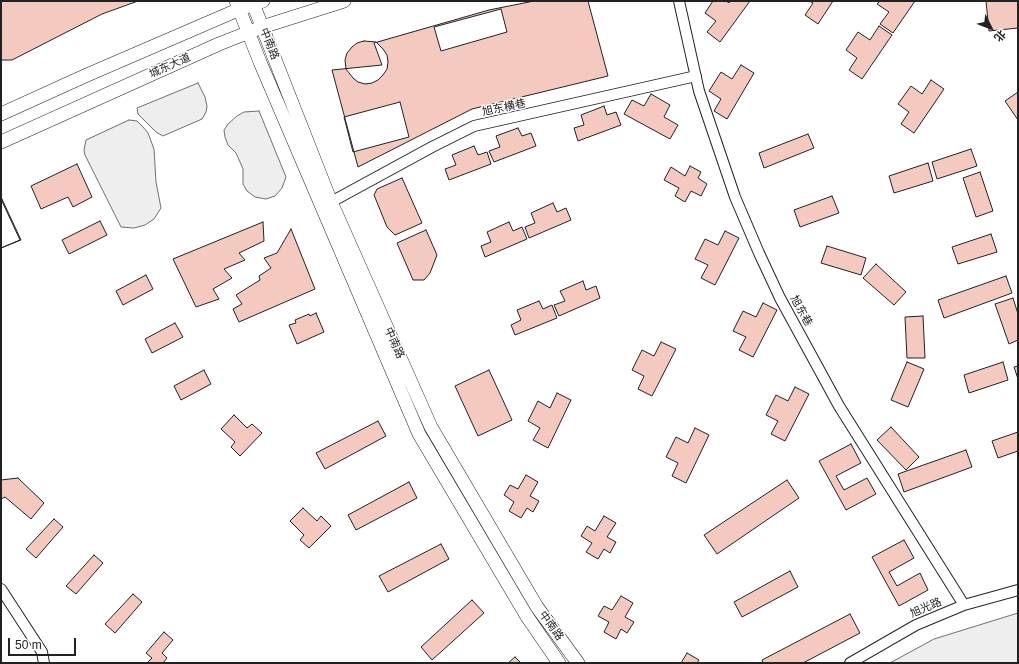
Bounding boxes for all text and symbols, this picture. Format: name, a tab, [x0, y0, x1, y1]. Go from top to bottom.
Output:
north arrow	[971, 8, 1011, 48]
street label: 中南路	[257, 26, 281, 62]
text: 北	[992, 28, 1008, 44]
street label: 城东大道	[147, 51, 193, 81]
street label: 旭东横巷	[481, 97, 527, 119]
street label: 旭东巷	[787, 293, 815, 329]
street label: 中南路	[381, 325, 407, 361]
street label: 旭光路	[908, 595, 944, 621]
street label: 中南路	[536, 609, 566, 643]
scale bar	[10, 630, 78, 656]
text: 50 m	[15, 638, 42, 652]

